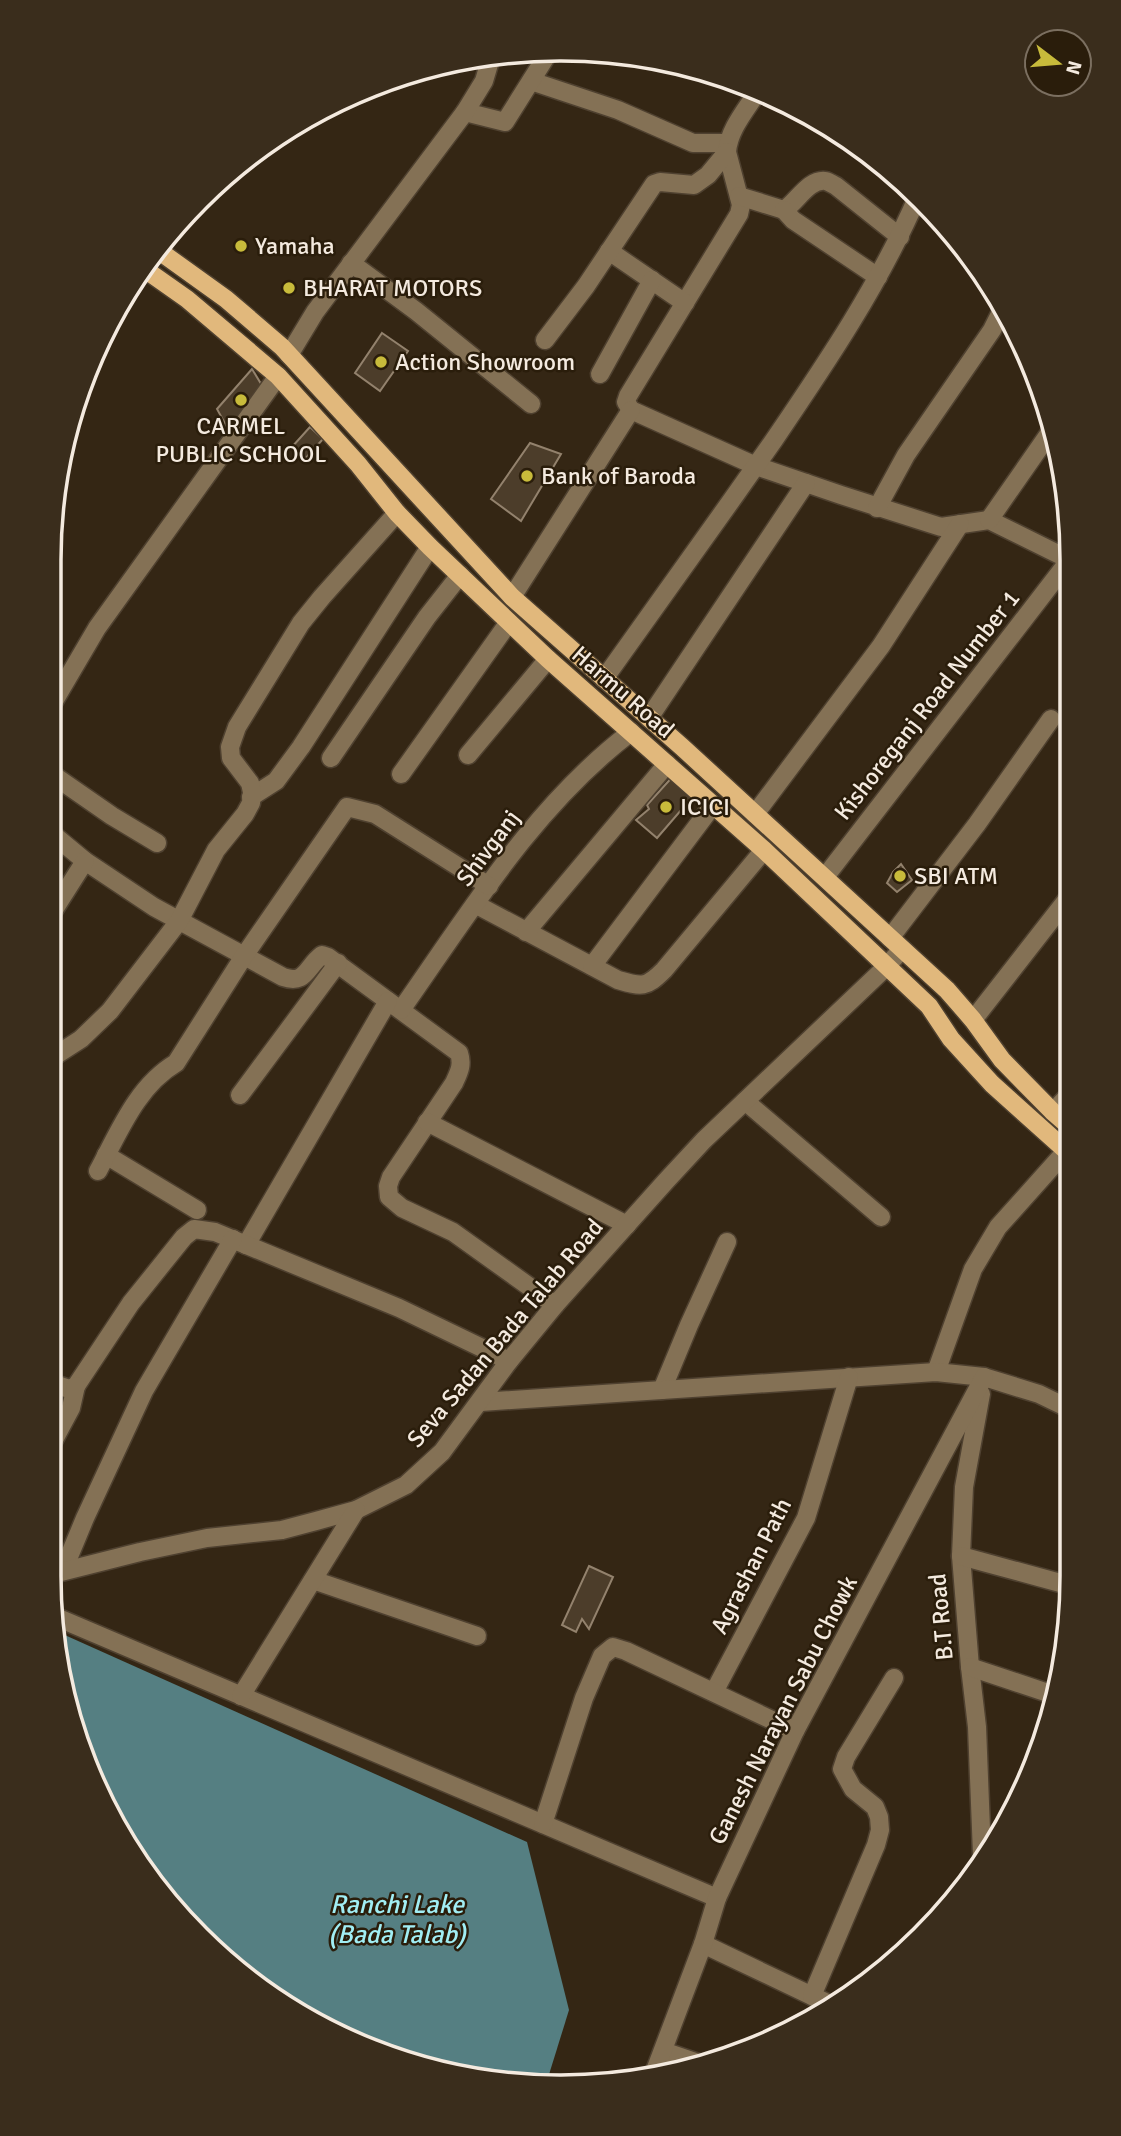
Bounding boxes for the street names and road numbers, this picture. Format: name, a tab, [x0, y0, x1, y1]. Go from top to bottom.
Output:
street label: Kishoreganj Road Number 1	[828, 584, 1026, 826]
street label: Harmu Road	[566, 639, 680, 745]
street label: Shivganj	[450, 804, 526, 892]
street label: Seva Sadan Bada Talab Road	[400, 1212, 610, 1454]
street label: Agrashan Path	[704, 1493, 798, 1639]
street label: Ganesh Narayan Sabu Chowk	[702, 1571, 864, 1849]
street label: B.T Road	[922, 1572, 960, 1662]

